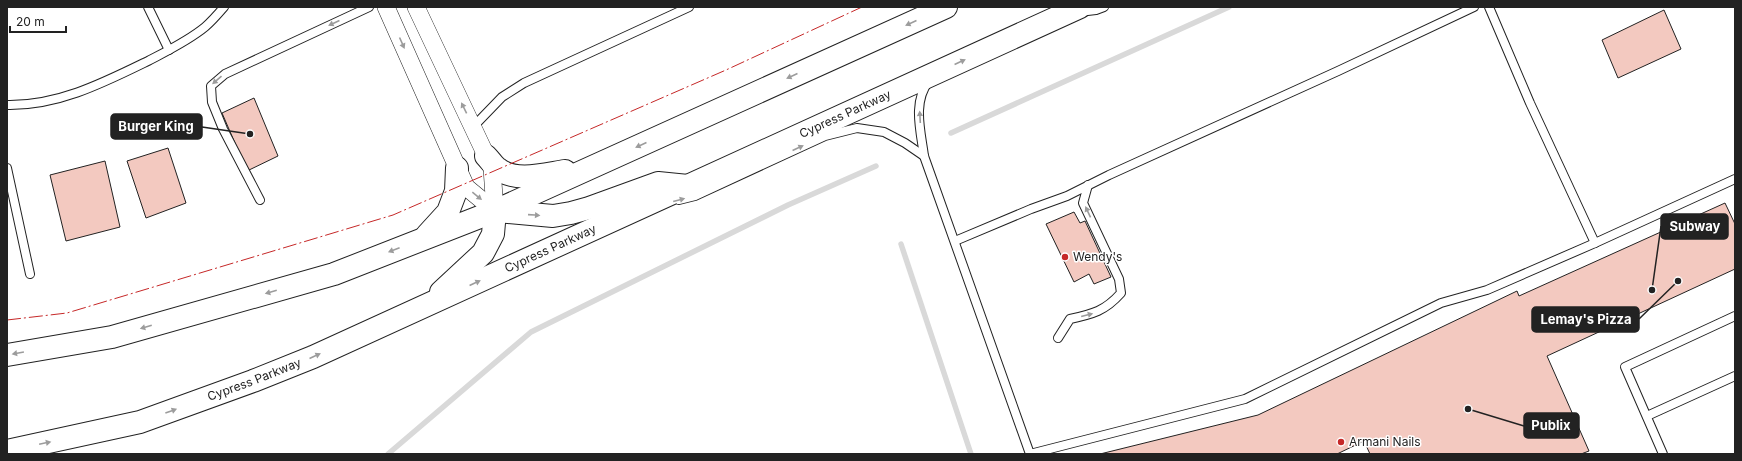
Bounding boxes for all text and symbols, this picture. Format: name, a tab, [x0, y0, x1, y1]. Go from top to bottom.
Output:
scale bar	[10, 8, 66, 34]
text: 20 m	[16, 14, 45, 29]
one-way arrow	[328, 20, 340, 26]
one-way arrow	[905, 20, 916, 26]
one-way arrow	[399, 37, 405, 48]
one-way arrow	[954, 59, 966, 65]
one-way arrow	[786, 74, 798, 80]
one-way arrow	[212, 76, 223, 85]
street label: Cypress Parkway	[797, 86, 893, 141]
one-way arrow	[461, 102, 467, 113]
one-way arrow	[916, 111, 923, 123]
callout: Burger King	[111, 114, 202, 139]
text: Burger King	[118, 118, 194, 134]
one-way arrow	[635, 142, 647, 148]
one-way arrow	[793, 145, 804, 151]
one-way arrow	[471, 192, 482, 200]
one-way arrow	[674, 197, 686, 203]
one-way arrow	[1085, 206, 1091, 218]
one-way arrow	[528, 211, 540, 218]
callout: Subway	[1661, 214, 1728, 239]
text: Subway	[1670, 218, 1721, 234]
street label: Cypress Parkway	[502, 221, 599, 276]
one-way arrow	[387, 248, 399, 254]
place label: Wendy's	[1073, 249, 1122, 264]
marker: Wendy's	[1060, 252, 1070, 262]
one-way arrow	[470, 280, 481, 286]
one-way arrow	[265, 289, 277, 295]
callout: Lemay's Pizza	[1532, 307, 1639, 332]
text: Lemay's Pizza	[1540, 311, 1632, 327]
one-way arrow	[1081, 312, 1093, 318]
one-way arrow	[140, 325, 152, 331]
one-way arrow	[12, 350, 25, 356]
one-way arrow	[310, 352, 322, 358]
street label: Cypress Parkway	[205, 354, 303, 404]
one-way arrow	[165, 408, 177, 414]
callout: Publix	[1524, 413, 1579, 438]
text: Publix	[1531, 417, 1571, 433]
place label: Armani Nails	[1349, 434, 1421, 449]
marker: Armani Nails	[1336, 437, 1346, 447]
one-way arrow	[39, 440, 51, 446]

